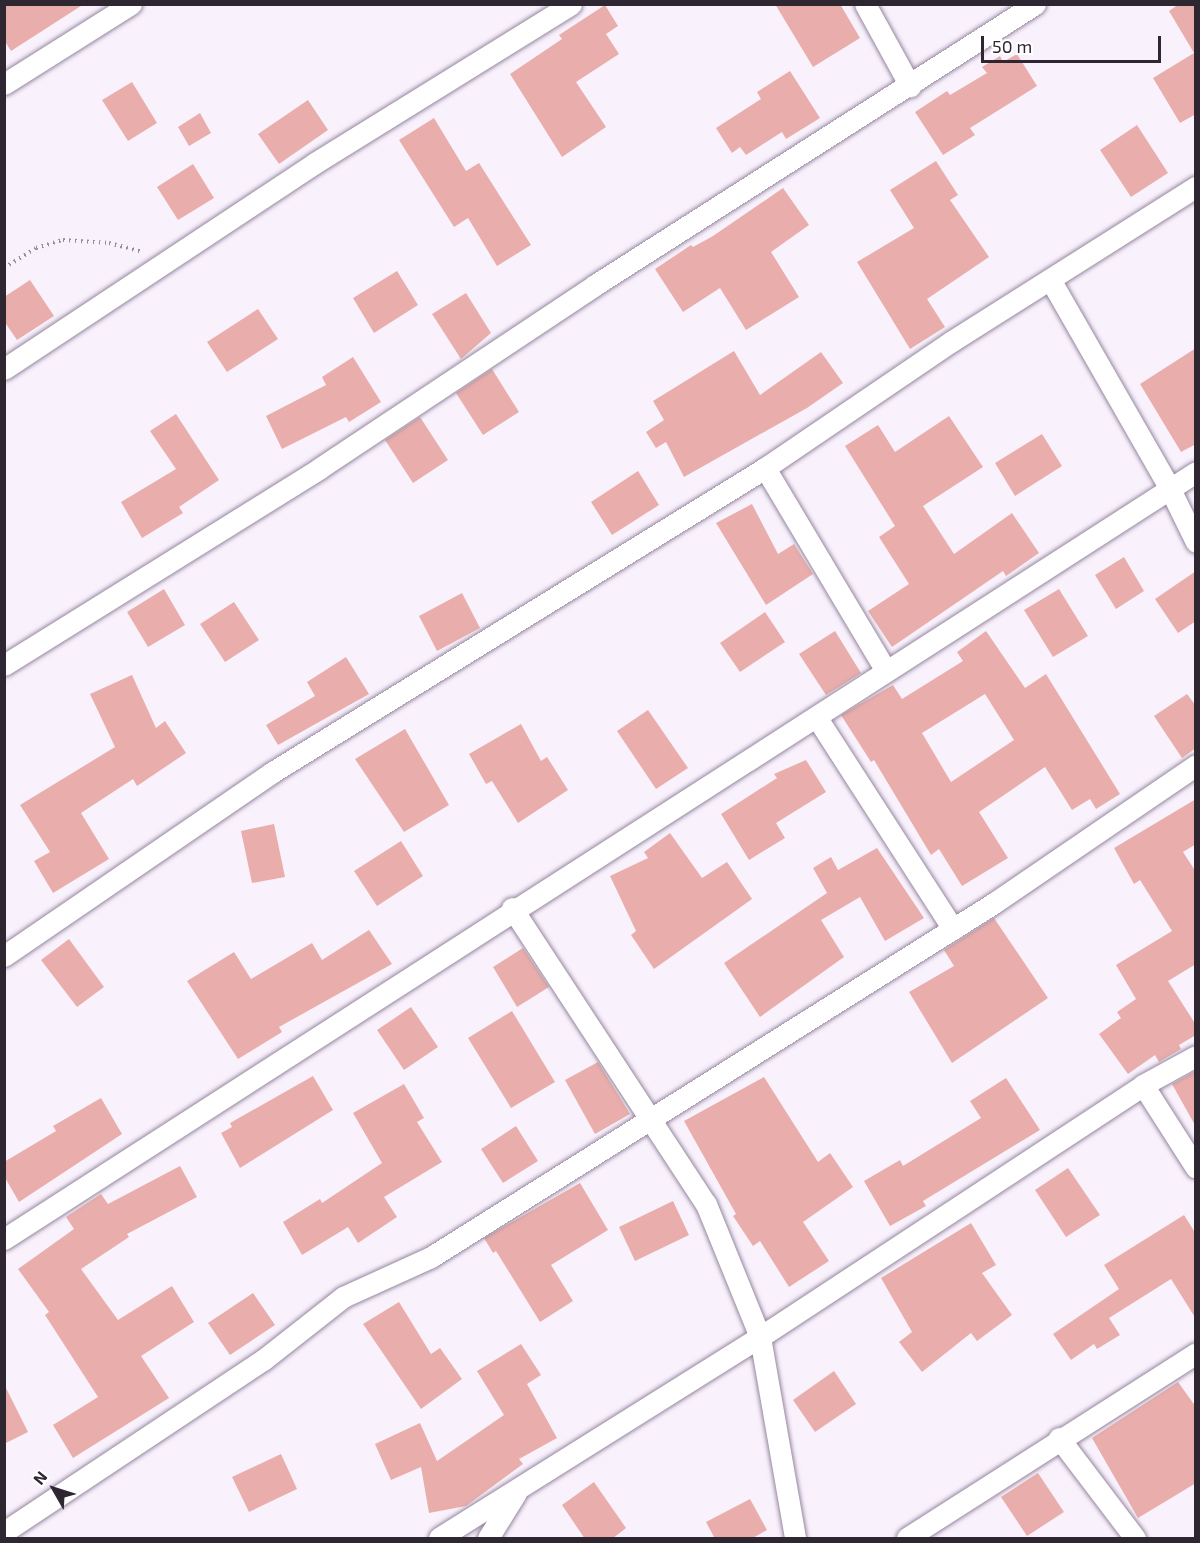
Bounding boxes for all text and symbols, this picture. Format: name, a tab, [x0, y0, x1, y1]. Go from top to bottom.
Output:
scale bar	[984, 24, 1164, 62]
text: 50 m	[992, 35, 1032, 57]
north arrow	[24, 1459, 84, 1519]
text: N	[29, 1467, 51, 1488]

